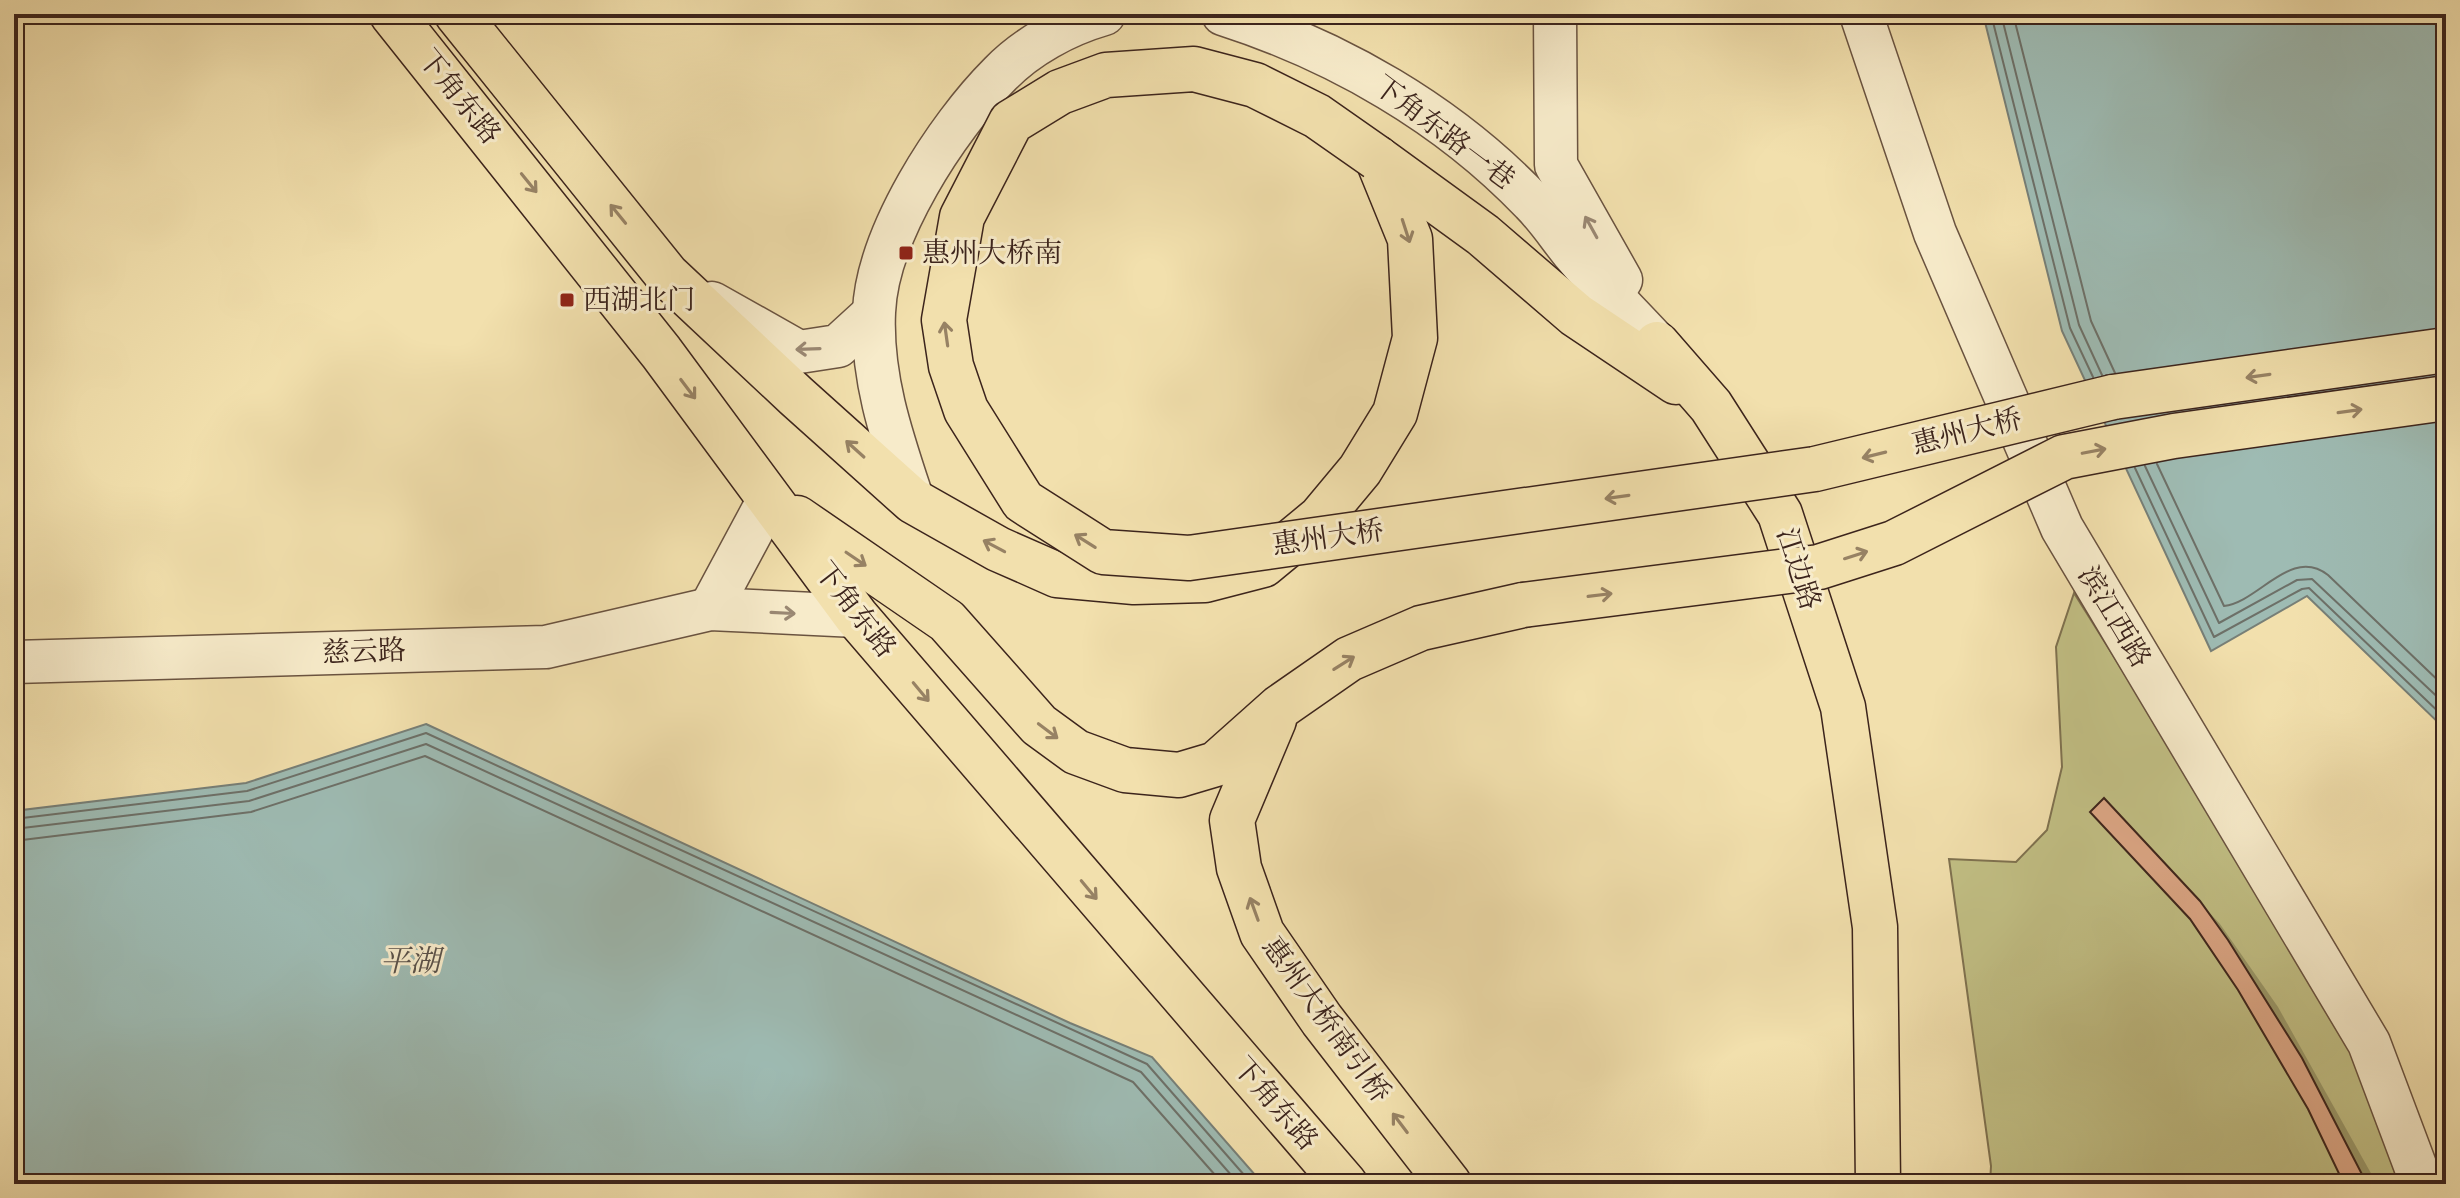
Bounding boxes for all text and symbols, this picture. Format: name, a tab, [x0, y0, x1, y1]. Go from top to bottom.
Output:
street label: 下角东路	[410, 42, 508, 152]
street label: 下角东路一巷	[1366, 68, 1522, 198]
one-way arrow	[520, 173, 538, 194]
one-way arrow	[609, 204, 626, 225]
one-way arrow	[1583, 216, 1598, 240]
one-way arrow	[1399, 218, 1414, 243]
place label: 惠州大桥南	[922, 236, 1062, 271]
marker: 惠州大桥南	[897, 244, 915, 262]
place label: 西湖北门	[583, 283, 695, 318]
marker: 西湖北门	[558, 291, 576, 309]
one-way arrow	[939, 321, 954, 348]
one-way arrow	[796, 341, 822, 357]
one-way arrow	[2245, 369, 2272, 384]
one-way arrow	[680, 378, 697, 399]
street label: 惠州大桥	[1908, 401, 2026, 463]
one-way arrow	[2337, 403, 2363, 418]
one-way arrow	[845, 440, 865, 458]
one-way arrow	[2080, 443, 2106, 458]
one-way arrow	[1861, 448, 1887, 463]
one-way arrow	[1605, 490, 1631, 505]
street label: 惠州大桥	[1270, 513, 1386, 563]
street label: 江边路	[1768, 524, 1828, 614]
one-way arrow	[1074, 532, 1097, 548]
one-way arrow	[983, 538, 1007, 554]
one-way arrow	[1844, 546, 1869, 561]
one-way arrow	[845, 551, 867, 567]
street label: 下角东路	[807, 555, 903, 665]
street label: 滨江西路	[2070, 560, 2158, 674]
one-way arrow	[1587, 587, 1612, 602]
one-way arrow	[769, 605, 796, 620]
street label: 慈云路	[321, 633, 407, 671]
one-way arrow	[1332, 655, 1355, 671]
one-way arrow	[912, 681, 930, 702]
one-way arrow	[1037, 723, 1058, 740]
one-way arrow	[1080, 879, 1098, 900]
one-way arrow	[1245, 897, 1260, 922]
street label: 惠州大桥南引桥	[1254, 930, 1398, 1110]
water label: 平湖	[380, 944, 445, 981]
street label: 下角东路	[1225, 1050, 1325, 1158]
one-way arrow	[1392, 1113, 1409, 1134]

